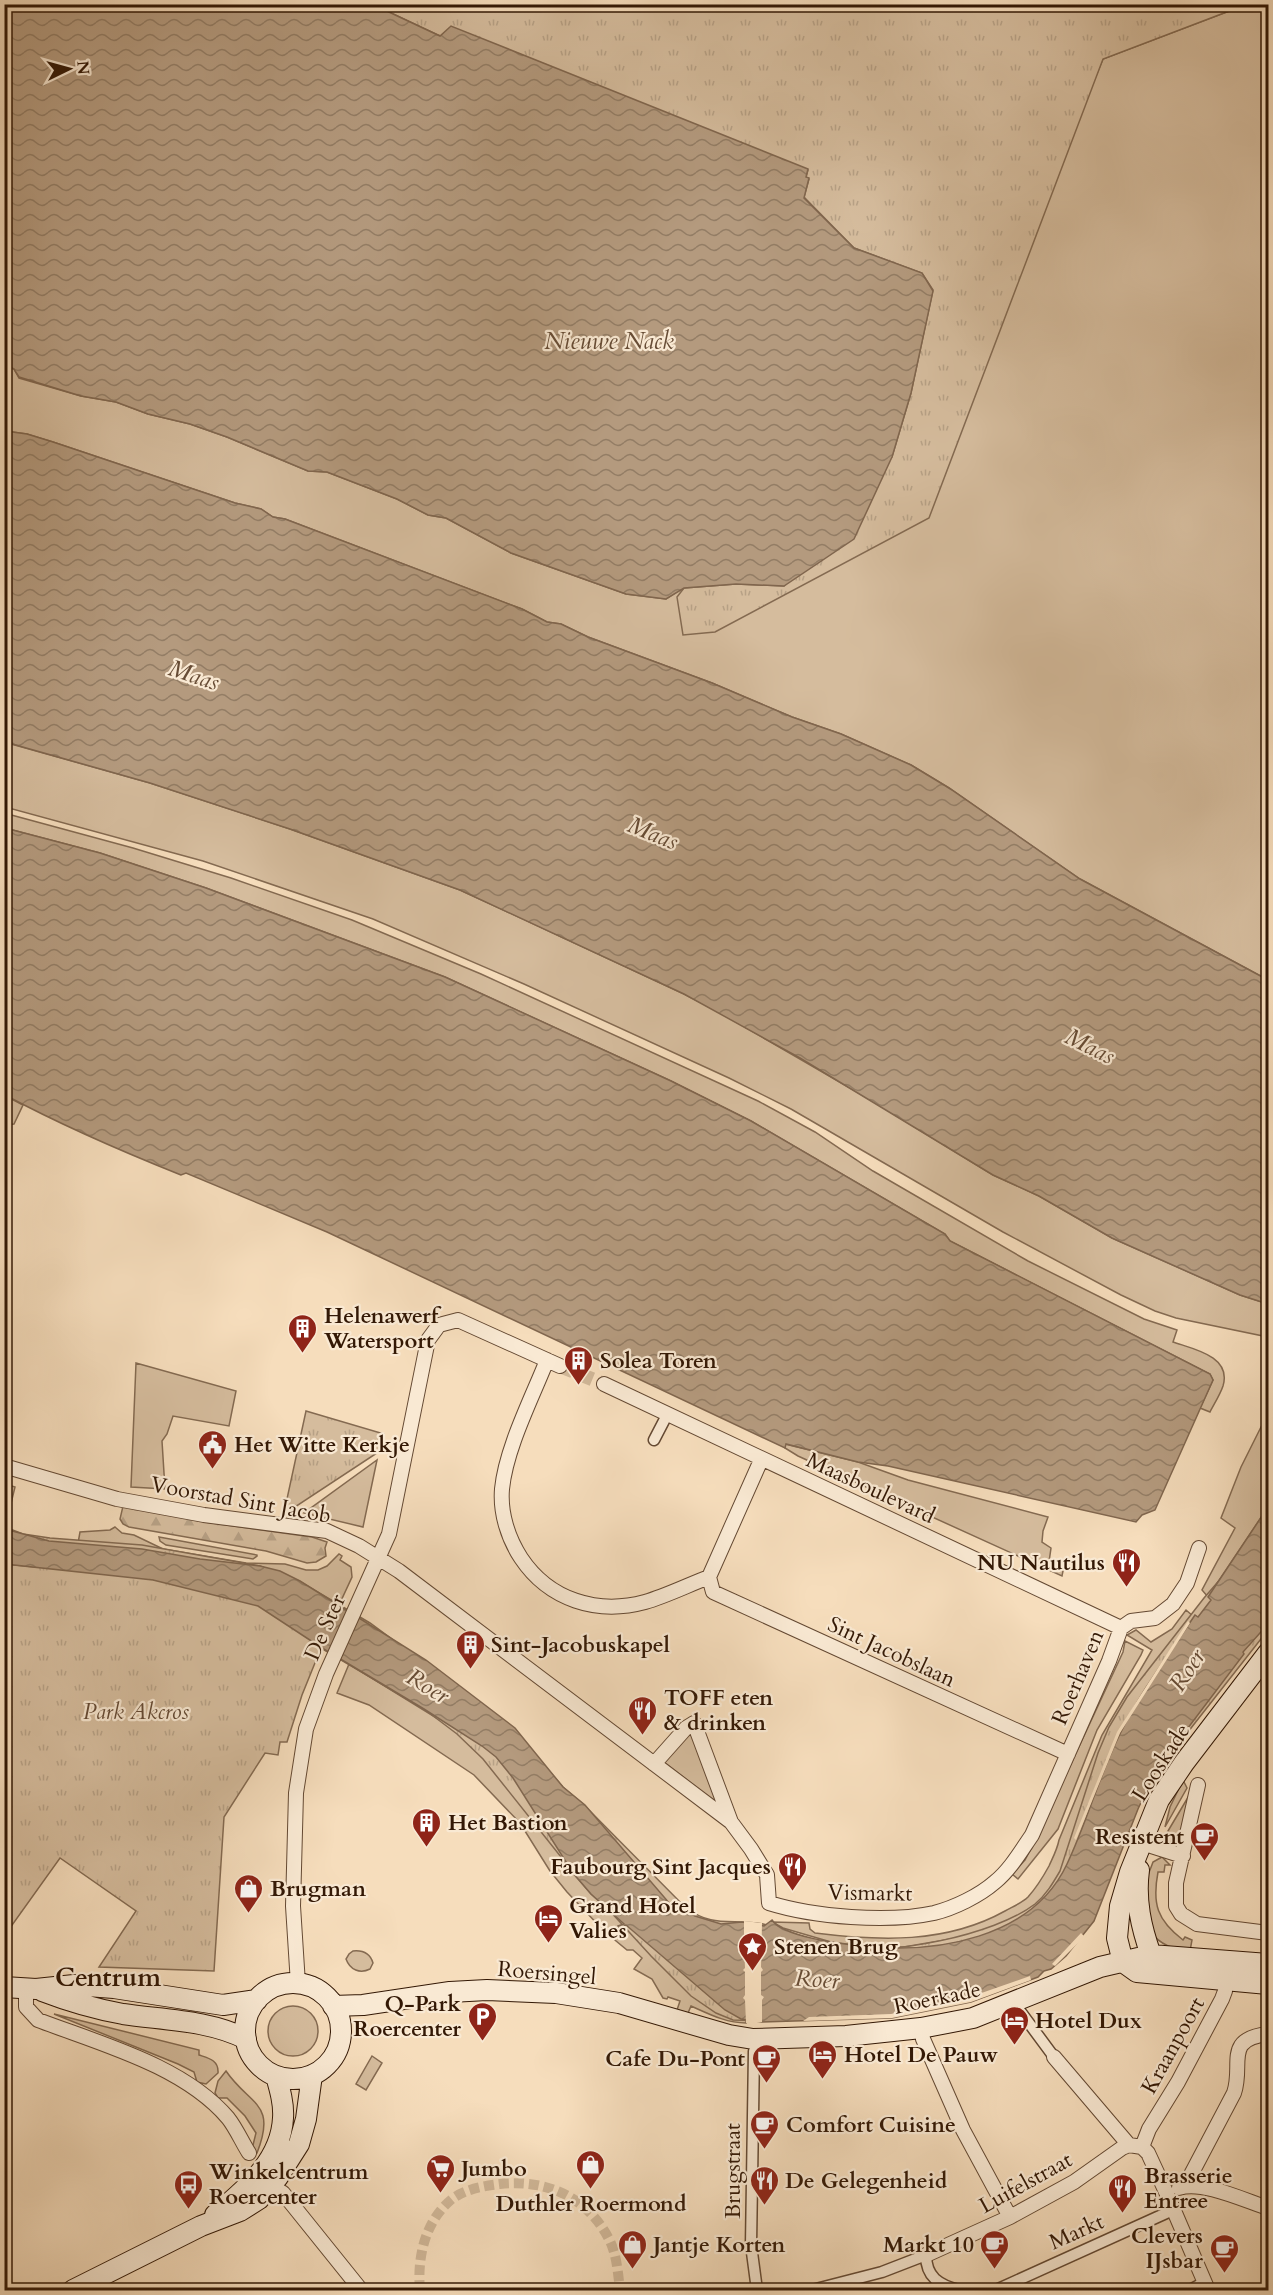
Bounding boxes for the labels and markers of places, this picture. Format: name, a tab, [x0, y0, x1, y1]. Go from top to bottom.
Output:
place label: Helenawerf Watersport	[323, 1301, 442, 1356]
building icon: Helenawerf Watersport	[287, 1312, 319, 1354]
building icon: Solea Toren	[563, 1344, 595, 1386]
place label: Solea Toren	[600, 1346, 717, 1376]
public building icon: Het Witte Kerkje	[197, 1428, 229, 1470]
place label: Het Witte Kerkje	[234, 1430, 410, 1460]
restaurant icon: NU Nautilus	[1110, 1546, 1142, 1588]
place label: NU Nautilus	[977, 1548, 1105, 1578]
building icon: Sint-Jacobuskapel	[454, 1628, 486, 1670]
place label: Sint-Jacobuskapel	[491, 1630, 671, 1660]
place label: TOFF eten & drinken	[664, 1683, 773, 1738]
restaurant icon: TOFF eten & drinken	[627, 1694, 659, 1736]
building icon: Het Bastion	[411, 1806, 443, 1848]
place label: Het Bastion	[448, 1808, 568, 1838]
cafe icon: Resistent	[1189, 1820, 1221, 1862]
place label: Resistent	[1095, 1822, 1184, 1852]
restaurant icon: Faubourg Sint Jacques	[776, 1850, 808, 1892]
place label: Faubourg Sint Jacques	[550, 1852, 771, 1882]
shop icon: Brugman	[233, 1872, 265, 1914]
place label: Brugman	[270, 1874, 366, 1904]
place label: Grand Hotel Valies	[569, 1891, 696, 1946]
hotel icon: Grand Hotel Valies	[532, 1902, 564, 1944]
place icon: Stenen Brug	[737, 1930, 769, 1972]
place label: Stenen Brug	[774, 1932, 899, 1962]
place label: Q-Park Roercenter	[353, 1989, 461, 2044]
parking icon: Q-Park Roercenter	[466, 2000, 498, 2042]
hotel icon: Hotel Dux	[998, 2004, 1030, 2046]
place label: Hotel Dux	[1035, 2006, 1142, 2036]
hotel icon: Hotel De Pauw	[807, 2038, 839, 2080]
place label: Hotel De Pauw	[844, 2040, 999, 2070]
cafe icon: Cafe Du-Pont	[750, 2042, 782, 2084]
place label: Cafe Du-Pont	[605, 2044, 745, 2074]
cafe icon: Comfort Cuisine	[749, 2108, 781, 2150]
place label: Comfort Cuisine	[786, 2110, 956, 2140]
shop icon: Duthler Roermond	[575, 2148, 607, 2190]
supermarket icon: Jumbo	[424, 2152, 456, 2194]
place label: Jumbo	[458, 2154, 527, 2184]
place label: Winkelcentrum Roercenter	[208, 2157, 369, 2212]
place label: Brasserie Entree	[1144, 2161, 1233, 2216]
restaurant icon: De Gelegenheid	[748, 2164, 780, 2206]
place label: De Gelegenheid	[785, 2166, 948, 2196]
bus stop icon: Winkelcentrum Roercenter	[172, 2168, 204, 2210]
restaurant icon: Brasserie Entree	[1107, 2172, 1139, 2214]
place label: Duthler Roermond	[495, 2189, 687, 2219]
place label: Clevers IJsbar	[1131, 2221, 1203, 2276]
shop icon: Jantje Korten	[616, 2228, 648, 2270]
cafe icon: Markt 10	[979, 2228, 1011, 2270]
place label: Jantje Korten	[650, 2230, 785, 2260]
place label: Markt 10	[883, 2230, 974, 2260]
cafe icon: Clevers IJsbar	[1208, 2232, 1240, 2274]

